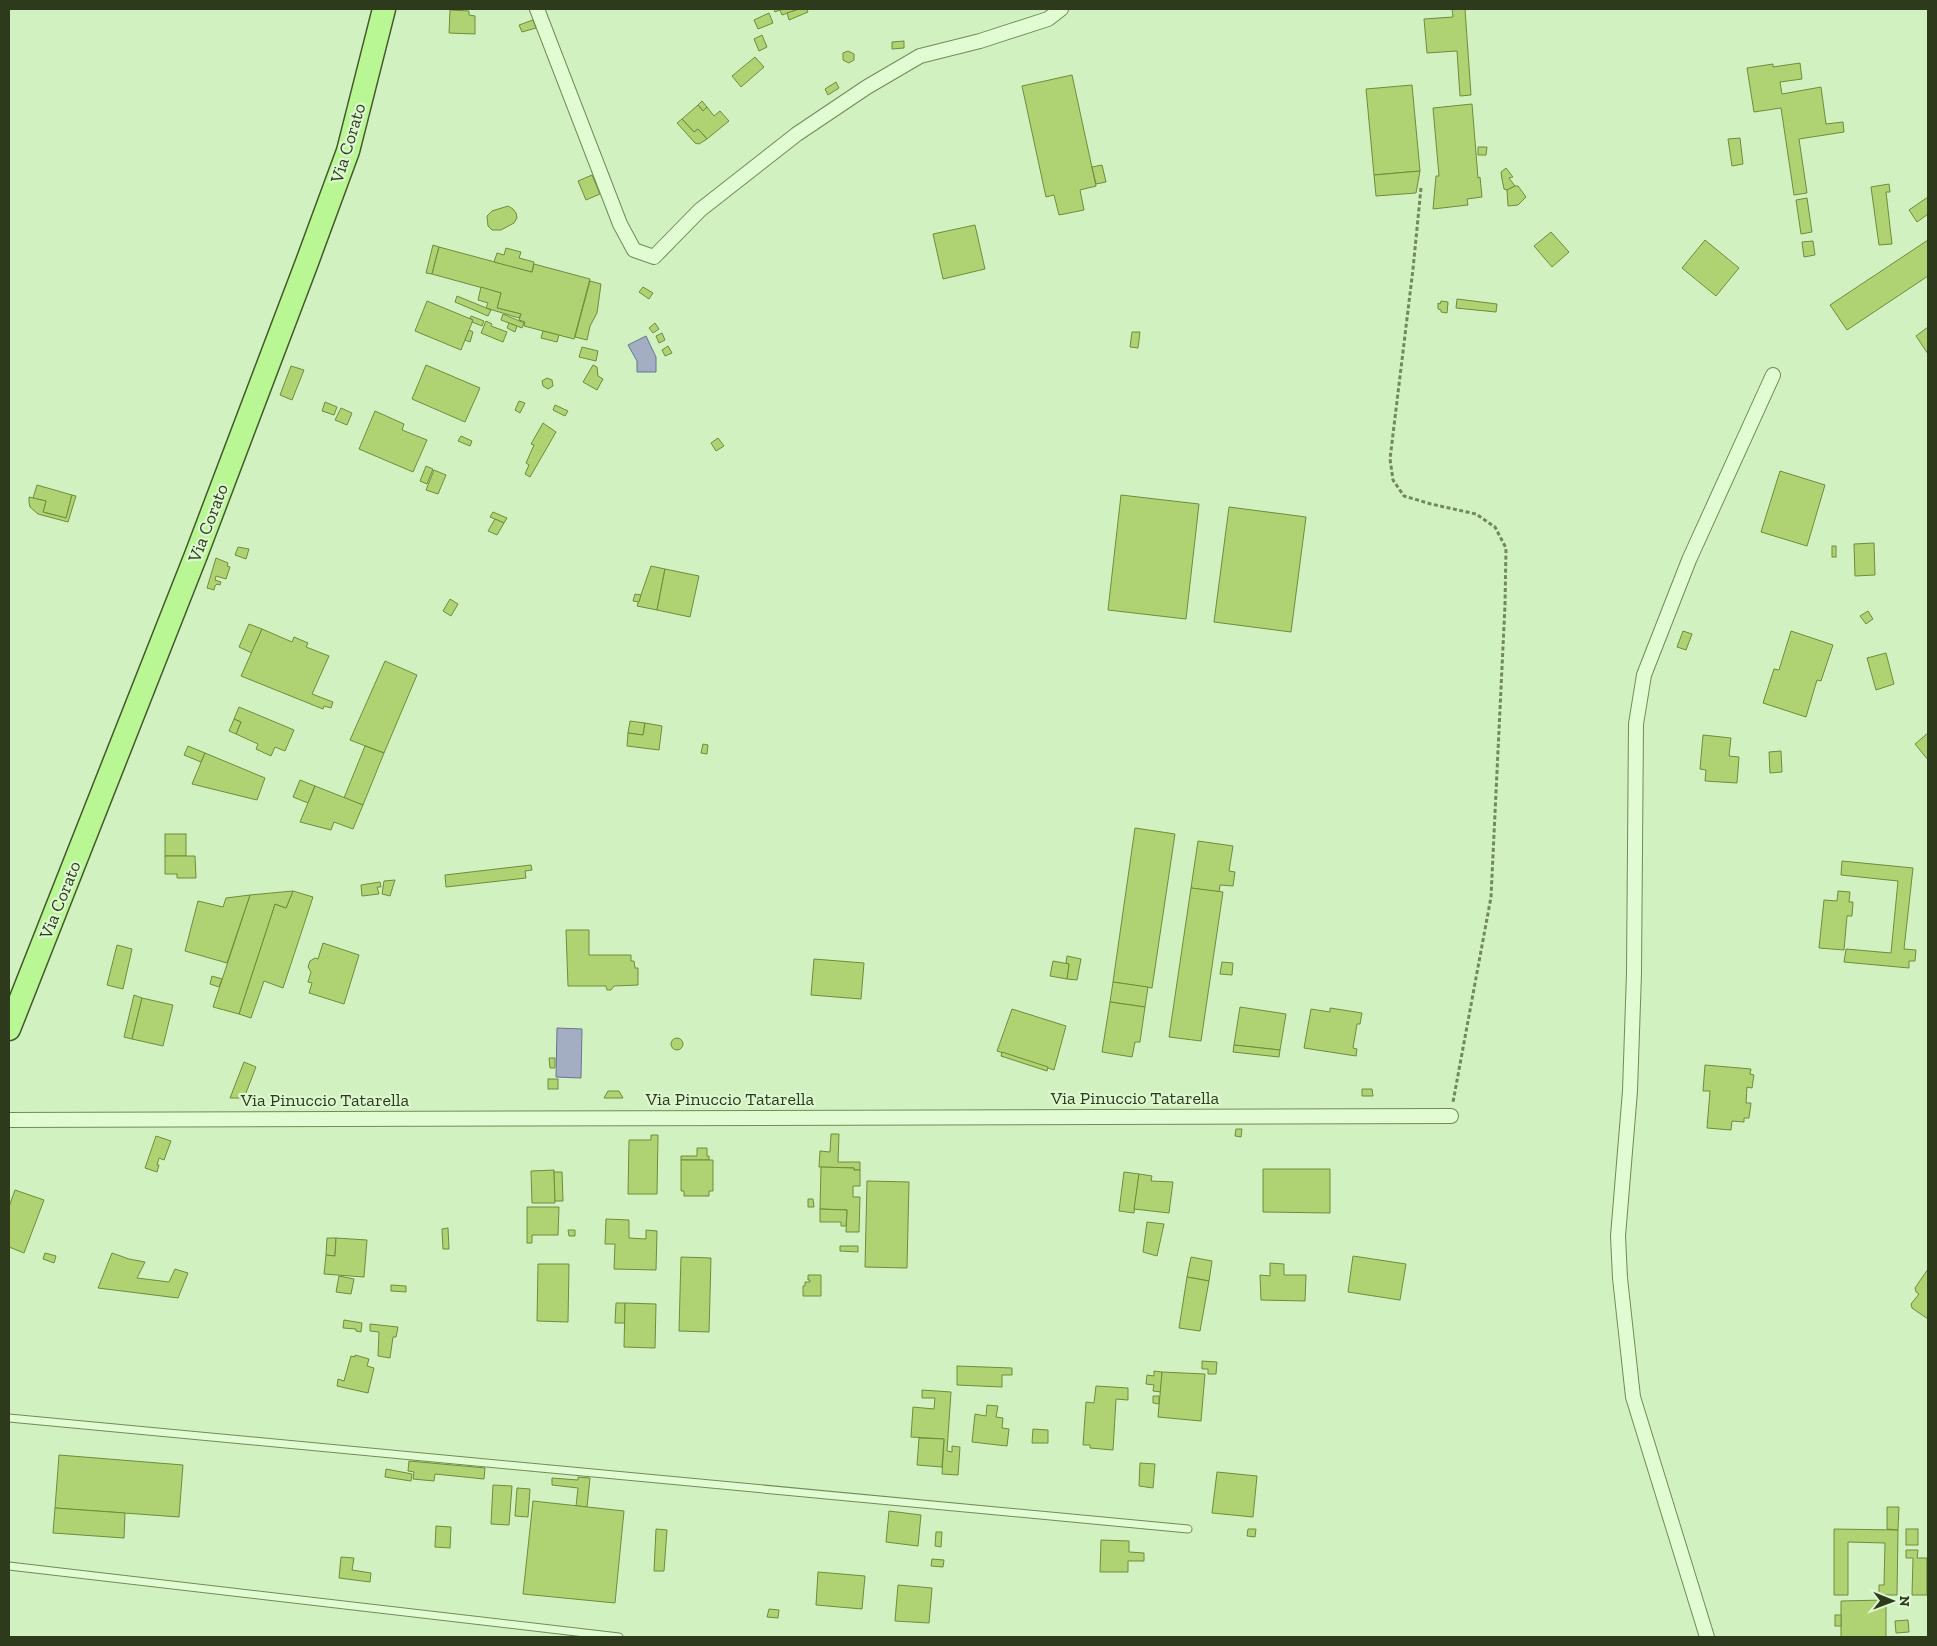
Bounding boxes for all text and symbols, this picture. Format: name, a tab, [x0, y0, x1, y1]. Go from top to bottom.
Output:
street label: Via Corato	[325, 101, 371, 186]
street label: Via Corato	[183, 481, 233, 566]
street label: Via Corato	[34, 858, 86, 943]
street label: Via Pinuccio Tatarella	[1050, 1087, 1220, 1109]
street label: Via Pinuccio Tatarella	[645, 1088, 815, 1110]
street label: Via Pinuccio Tatarella	[240, 1089, 410, 1111]
north arrow	[1867, 1576, 1917, 1626]
text: N	[1896, 1596, 1913, 1607]

